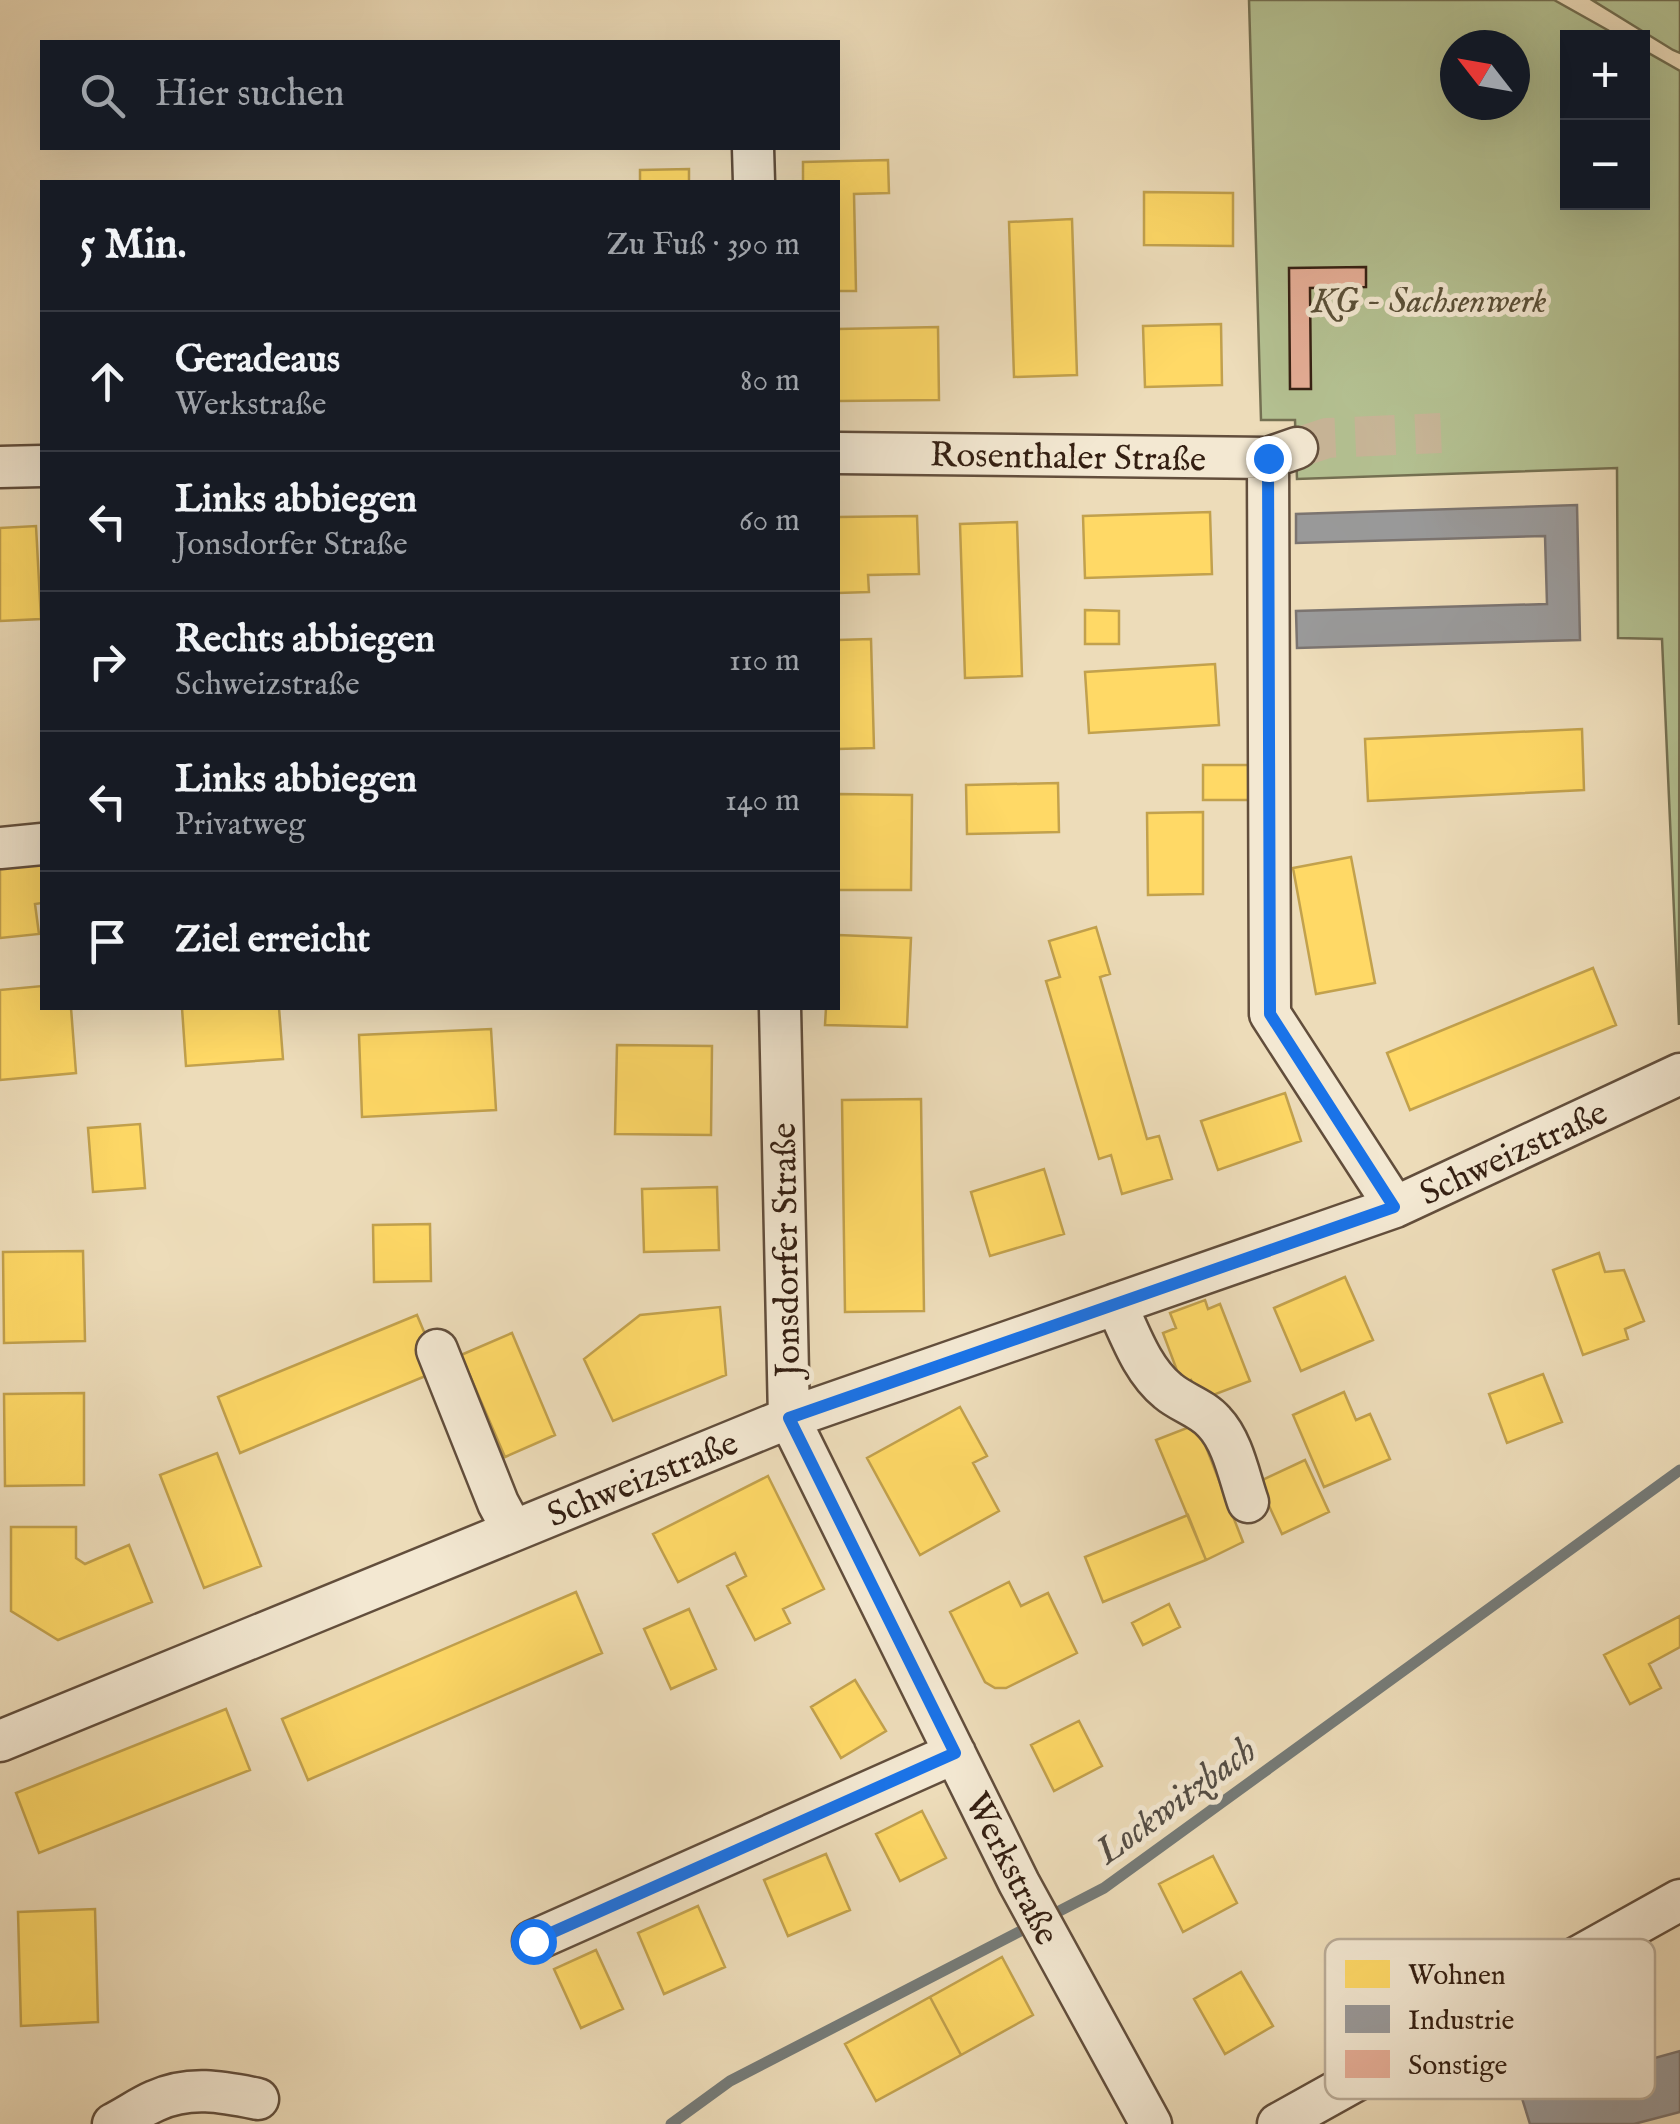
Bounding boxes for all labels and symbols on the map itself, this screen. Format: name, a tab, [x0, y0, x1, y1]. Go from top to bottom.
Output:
north arrow	[1440, 30, 1530, 120]
park label: KG - Sachsenwerk	[1309, 280, 1547, 325]
street label: Rosenthaler Straße	[930, 434, 1206, 483]
route end	[1246, 436, 1292, 482]
street label: Schweizstraße	[1413, 1091, 1615, 1217]
street label: Jonsdorfer Straße	[763, 1122, 812, 1382]
street label: Schweizstraße	[541, 1422, 745, 1539]
water label: Lockwitzbach	[1086, 1728, 1267, 1878]
street label: Werkstraße	[953, 1785, 1068, 1953]
route start	[511, 1919, 557, 1965]
legend	[1325, 1939, 1655, 2099]
text: Wohnen	[1408, 1959, 1506, 1994]
text: Industrie	[1408, 2004, 1515, 2039]
text: Sonstige	[1408, 2049, 1507, 2084]

